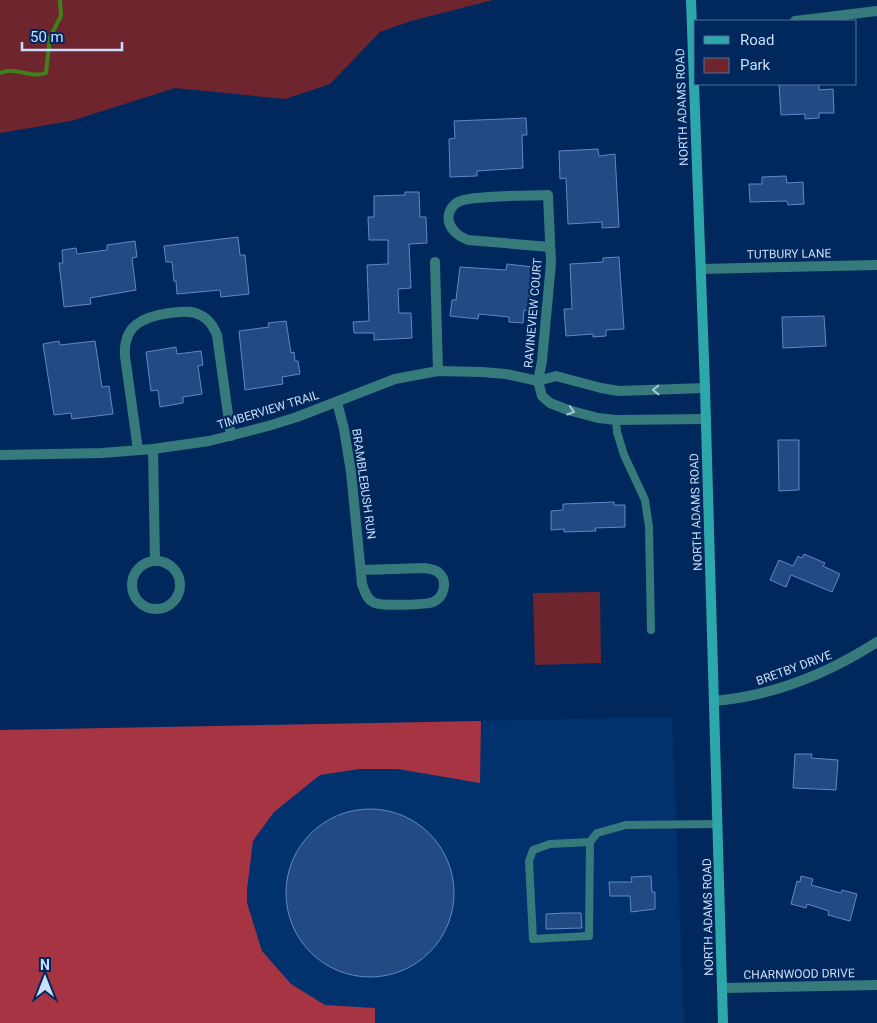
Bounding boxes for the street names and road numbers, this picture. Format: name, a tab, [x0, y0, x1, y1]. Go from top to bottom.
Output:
street label: NORTH ADAMS ROAD	[673, 48, 691, 166]
street label: TUTBURY LANE	[747, 246, 832, 262]
street label: RAVINEVIEW COURT	[521, 257, 545, 369]
street label: TIMBERVIEW TRAIL	[215, 388, 321, 432]
street label: BRAMBLEBUSH RUN	[349, 428, 379, 540]
street label: NORTH ADAMS ROAD	[687, 453, 705, 571]
street label: BRETBY DRIVE	[754, 648, 834, 688]
street label: NORTH ADAMS ROAD	[700, 858, 716, 976]
street label: CHARNWOOD DRIVE	[743, 966, 855, 982]

